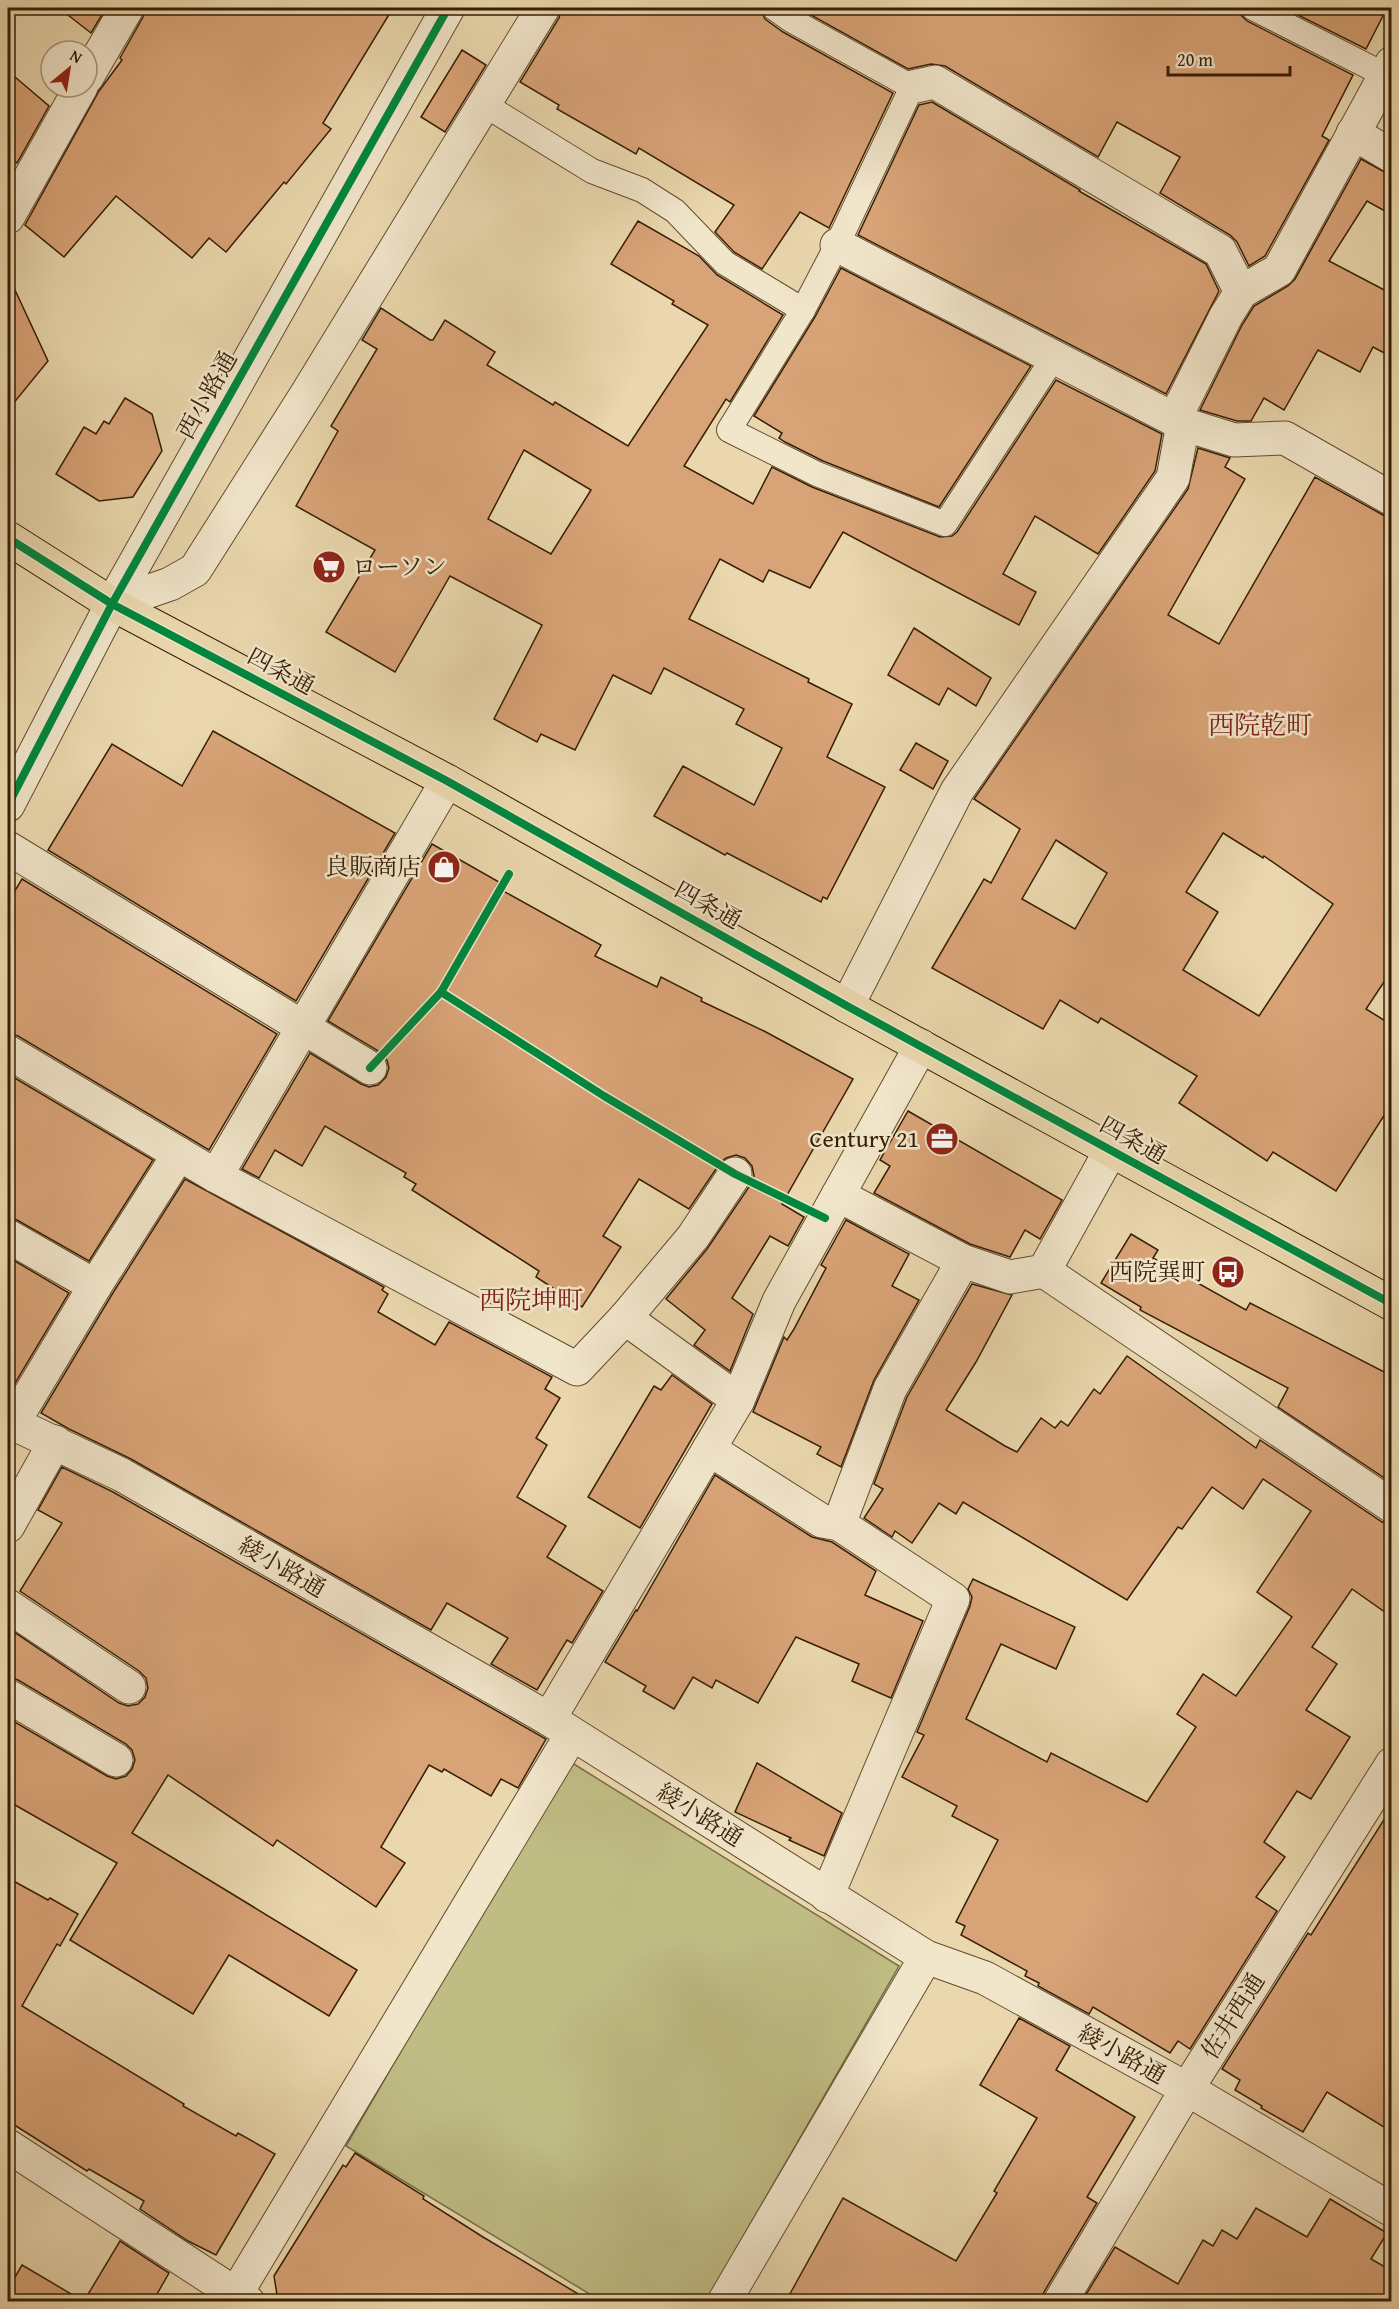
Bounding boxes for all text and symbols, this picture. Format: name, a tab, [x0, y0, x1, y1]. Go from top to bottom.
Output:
north arrow	[39, 39, 99, 99]
scale bar	[1168, 39, 1290, 77]
text: N	[66, 43, 87, 69]
text: 20 m	[1177, 46, 1213, 73]
street label: 西小路通	[168, 344, 245, 445]
supermarket icon: ローソン	[311, 549, 347, 585]
place label: ローソン	[352, 549, 447, 584]
street label: 四条通	[241, 638, 321, 703]
district label: 西院乾町	[1208, 705, 1312, 744]
place label: 良販商店	[325, 849, 421, 884]
shop icon: 良販商店	[426, 849, 462, 885]
street label: 四条通	[668, 872, 748, 937]
street label: 四条通	[1093, 1107, 1173, 1172]
place label: Century 21	[810, 1121, 919, 1156]
office icon: Century 21	[924, 1121, 960, 1157]
place label: 西院巽町	[1109, 1254, 1205, 1289]
bus stop icon: 西院巽町	[1210, 1254, 1246, 1290]
district label: 西院坤町	[479, 1280, 583, 1319]
street label: 綾小路通	[232, 1527, 333, 1606]
street label: 綾小路通	[650, 1774, 750, 1855]
street label: 佐井西通	[1192, 1966, 1273, 2066]
street label: 綾小路通	[1072, 2015, 1173, 2092]

